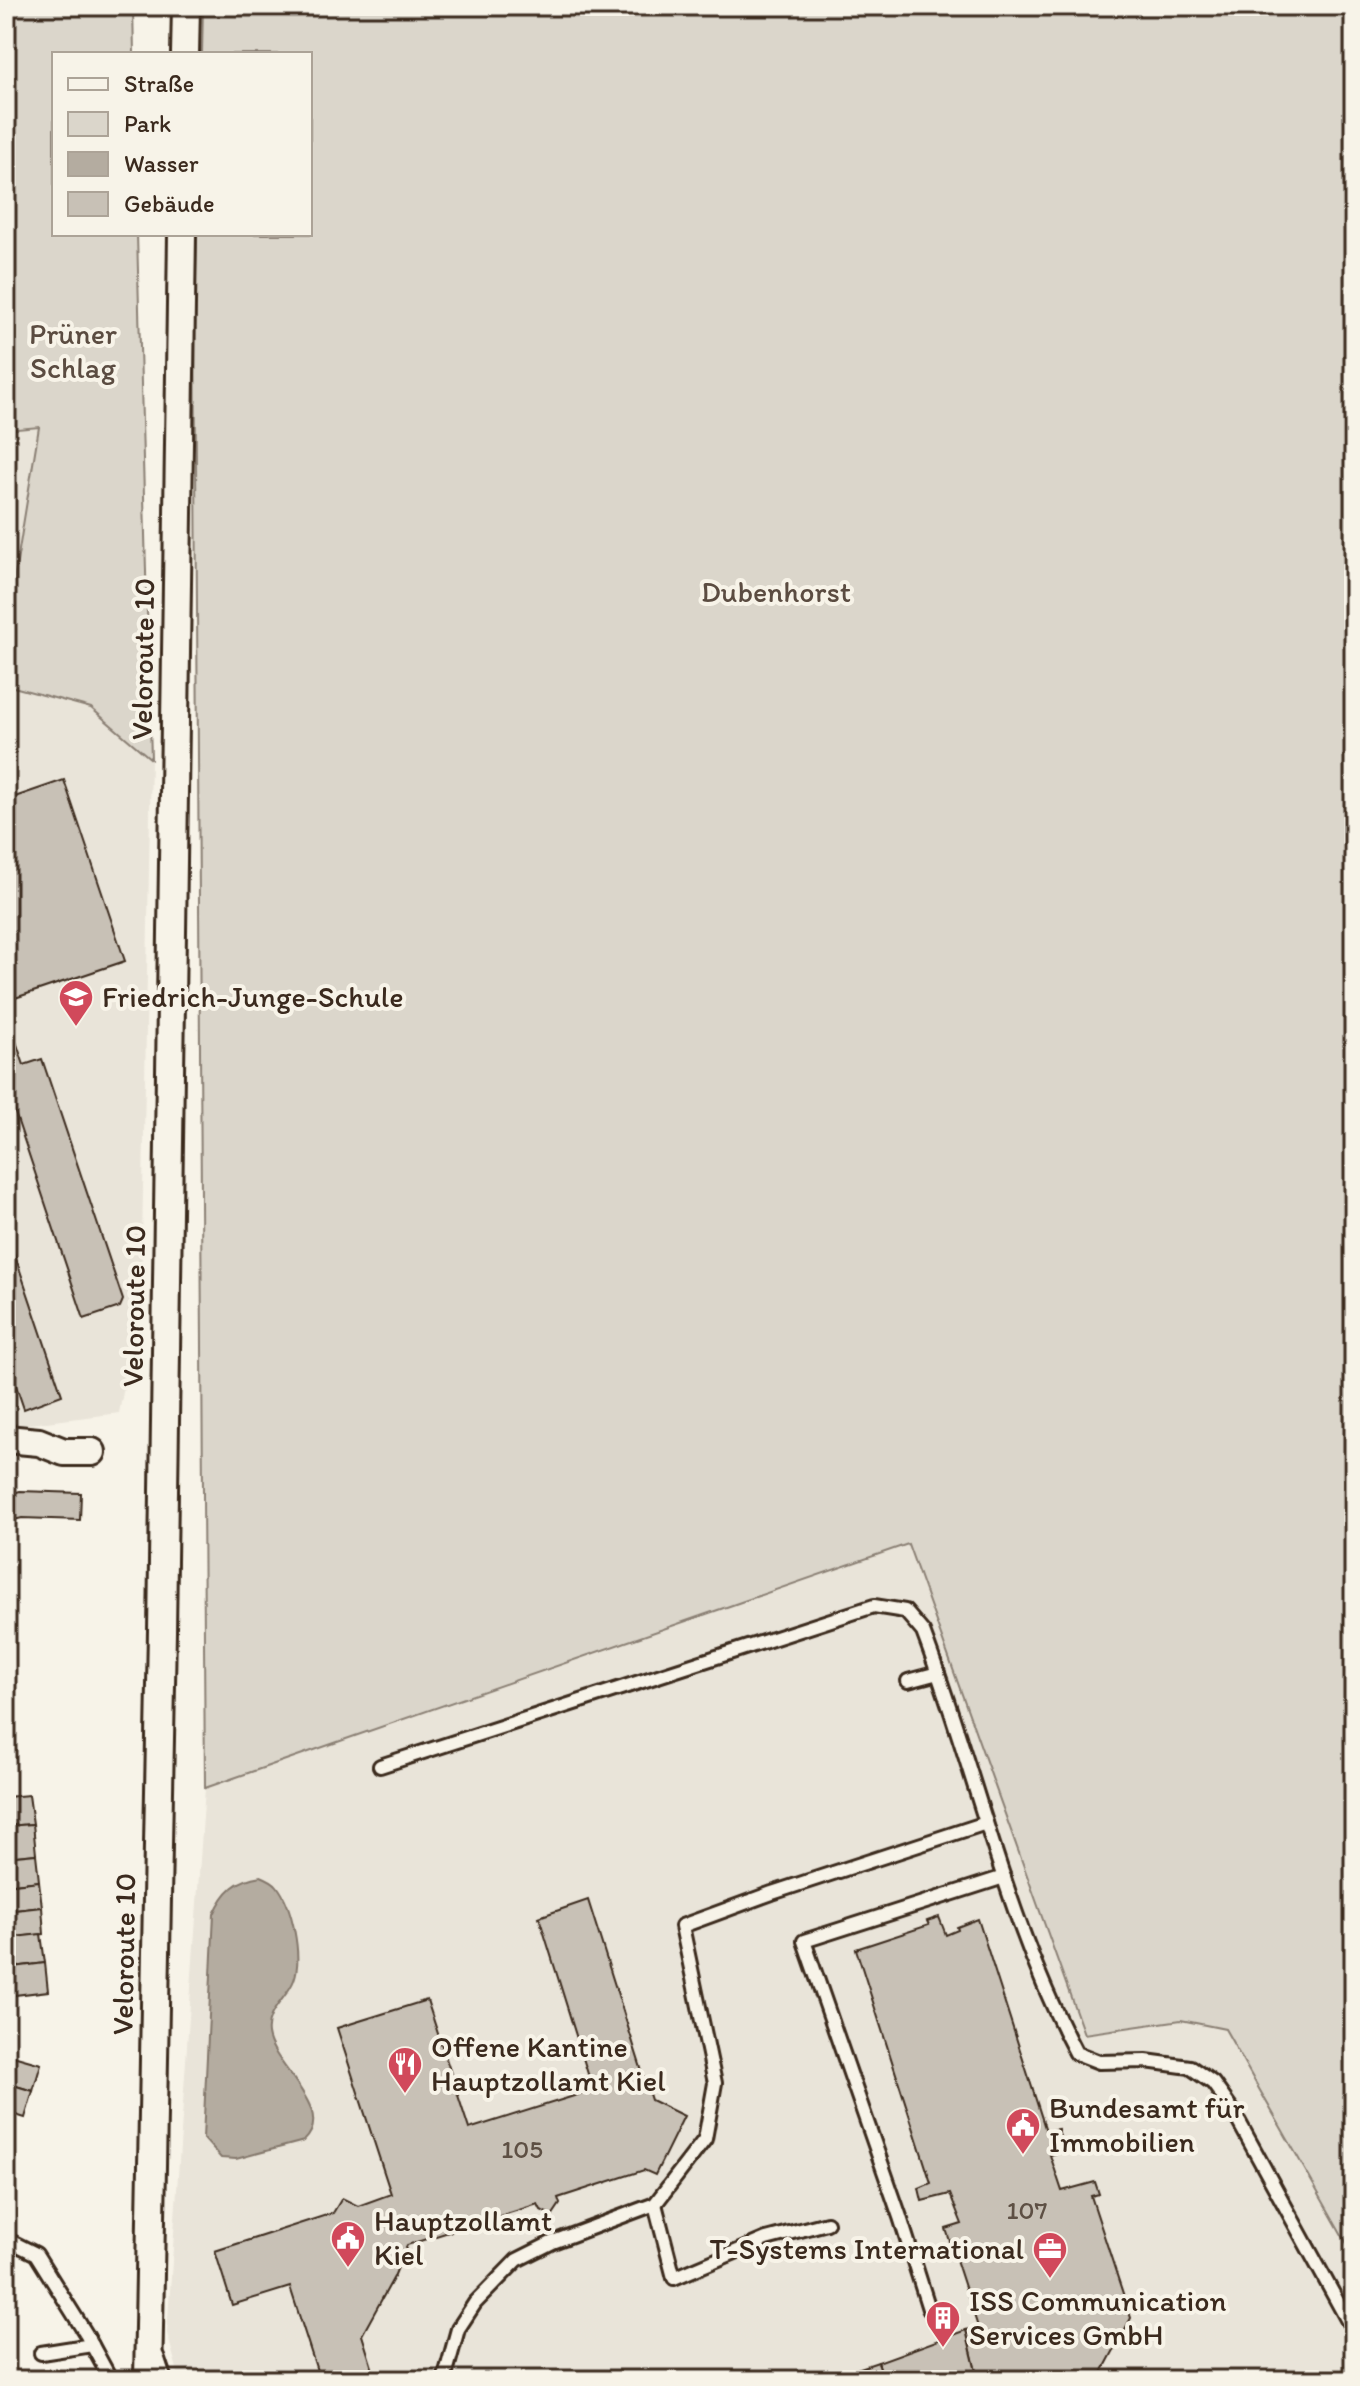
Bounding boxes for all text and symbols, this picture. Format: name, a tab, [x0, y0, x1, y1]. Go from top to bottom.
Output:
legend	[52, 52, 312, 236]
text: Straße	[124, 69, 194, 98]
text: Park	[124, 109, 171, 138]
text: Wasser	[124, 149, 199, 178]
text: Gebäude	[124, 189, 215, 218]
park label: Prüner Schlag	[29, 315, 117, 386]
park label: Dubenhorst	[701, 573, 851, 610]
street label: Veloroute 10	[123, 578, 162, 740]
school or university icon: Friedrich-Junge-Schule	[57, 978, 95, 1028]
place label: Friedrich-Junge-Schule	[102, 978, 404, 1015]
street label: Veloroute 10	[114, 1225, 153, 1387]
street label: Veloroute 10	[104, 1873, 143, 2035]
place label: Offene Kantine Hauptzollamt Kiel	[431, 2028, 666, 2099]
restaurant icon: Offene Kantine Hauptzollamt Kiel	[386, 2045, 424, 2095]
place label: Bundesamt für Immobilien	[1049, 2089, 1244, 2160]
public building icon: Bundesamt für Immobilien	[1004, 2106, 1042, 2156]
house number: 105	[501, 2133, 543, 2165]
house number: 107	[1007, 2194, 1048, 2226]
place label: Hauptzollamt Kiel	[374, 2202, 552, 2273]
public building icon: Hauptzollamt Kiel	[329, 2219, 367, 2269]
place label: T-Systems International	[710, 2230, 1025, 2267]
office icon: T-Systems International	[1031, 2230, 1069, 2280]
place label: ISS Communication Services GmbH	[969, 2282, 1227, 2353]
building icon: ISS Communication Services GmbH	[924, 2299, 962, 2349]

